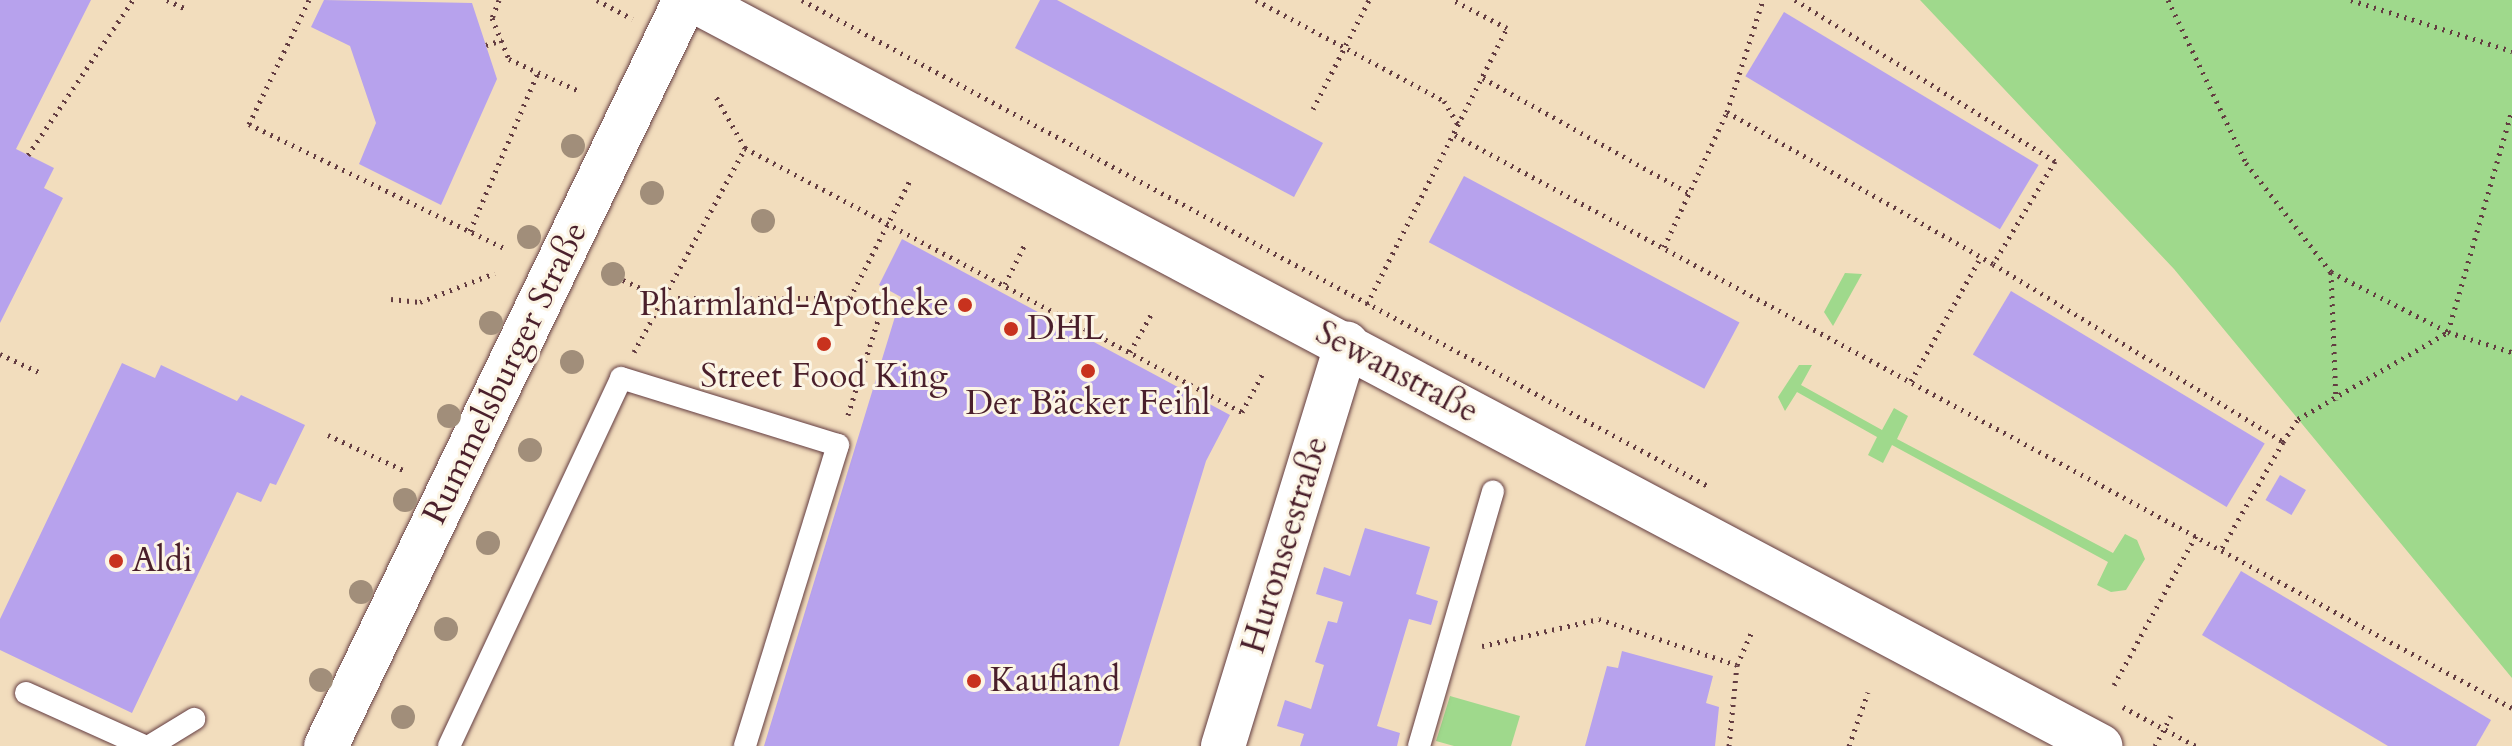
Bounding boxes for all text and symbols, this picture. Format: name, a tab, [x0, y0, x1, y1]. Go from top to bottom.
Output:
street label: Rummelsburger Straße	[414, 215, 596, 531]
place label: Pharmland-Apotheke	[639, 285, 949, 325]
marker: Pharmland-Apotheke	[956, 296, 974, 314]
place label: DHL	[1027, 309, 1104, 349]
street label: Sewanstraße	[1309, 312, 1485, 432]
marker: DHL	[1002, 320, 1020, 338]
marker: Street Food King	[815, 335, 833, 353]
place label: Street Food King	[700, 357, 948, 397]
marker: Der Bäcker Feihl	[1079, 362, 1097, 380]
place label: Der Bäcker Feihl	[965, 384, 1211, 424]
street label: Huronseestraße	[1233, 432, 1337, 658]
place label: Aldi	[132, 541, 192, 581]
marker: Aldi	[107, 552, 125, 570]
place label: Kaufland	[990, 661, 1120, 701]
marker: Kaufland	[965, 672, 983, 690]

